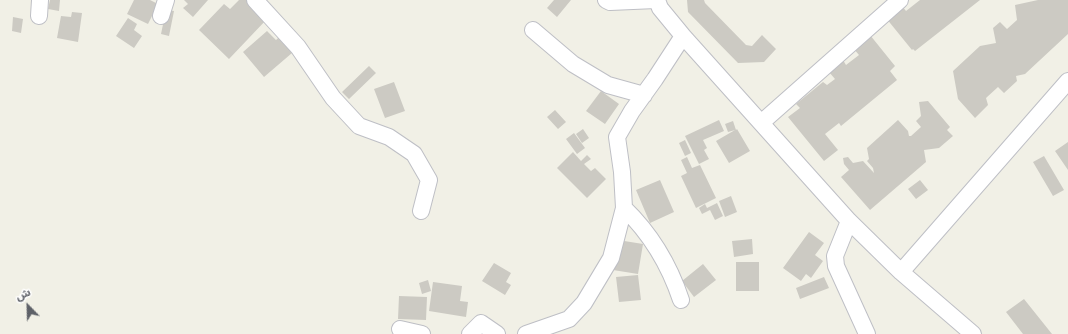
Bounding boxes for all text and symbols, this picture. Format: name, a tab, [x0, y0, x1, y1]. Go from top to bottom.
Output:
north arrow	[8, 286, 48, 326]
text: ش	[14, 286, 33, 303]

